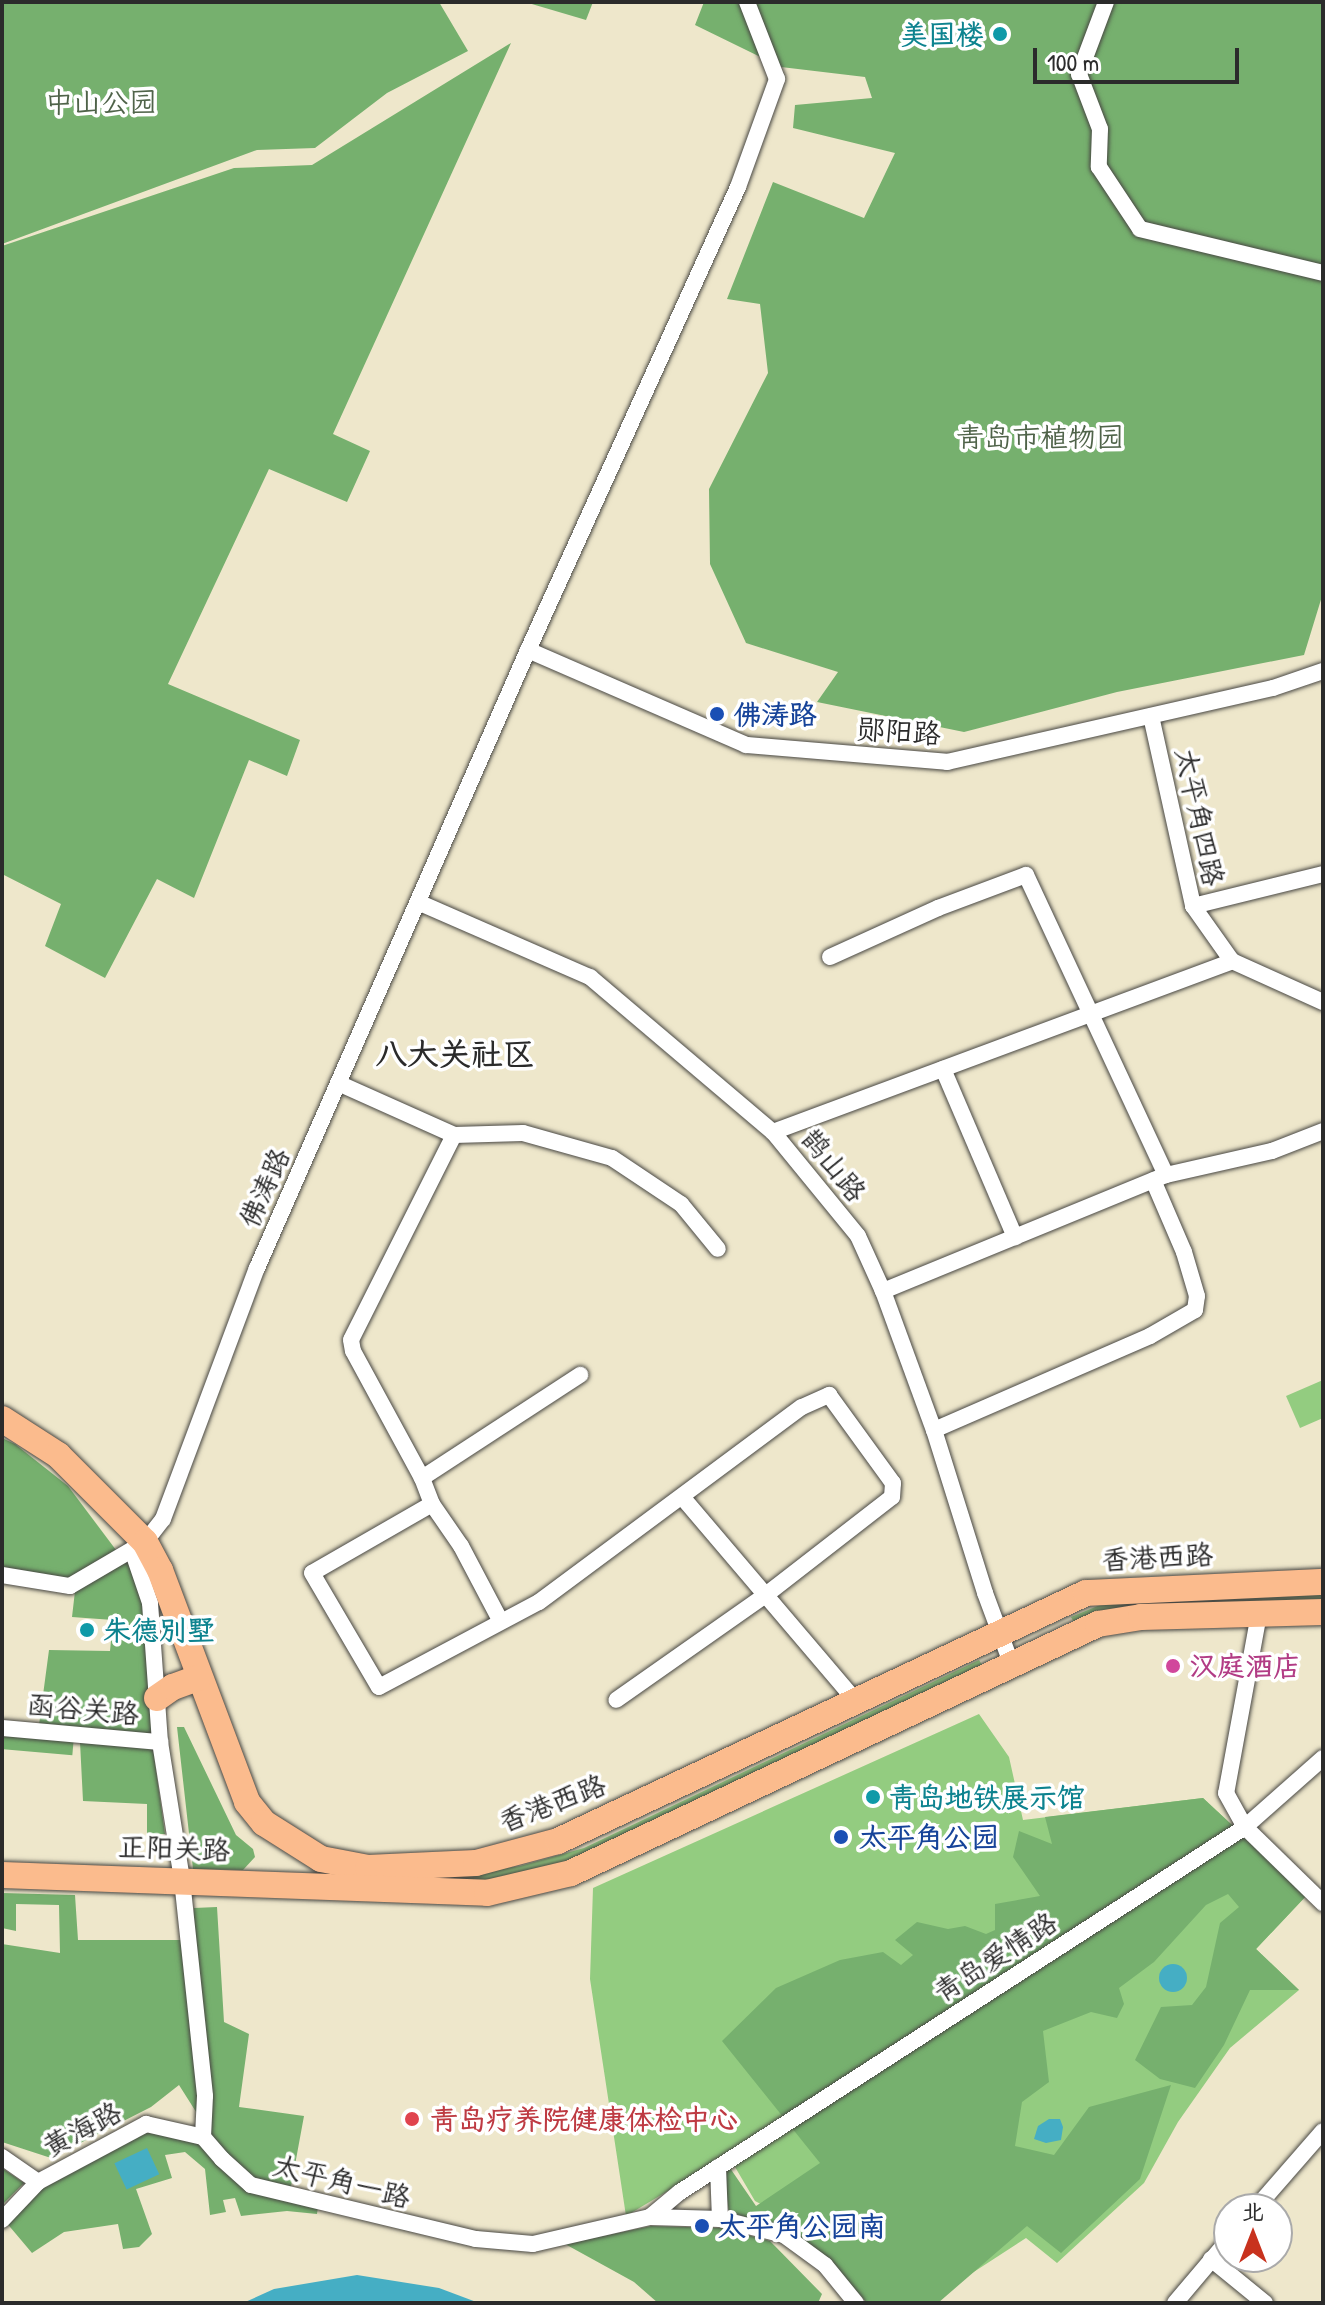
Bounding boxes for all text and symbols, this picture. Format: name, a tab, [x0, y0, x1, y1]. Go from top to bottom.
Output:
place label: 美国楼	[900, 17, 984, 51]
marker: 美国楼	[991, 25, 1009, 43]
scale bar	[1037, 32, 1243, 82]
text: 100 m	[1047, 46, 1099, 78]
park label: 中山公园	[45, 85, 157, 119]
park label: 青岛市植物园	[956, 420, 1124, 454]
place label: 佛涛路	[733, 697, 817, 731]
marker: 佛涛路	[708, 705, 726, 723]
street label: 郧阳路	[856, 711, 942, 751]
street label: 太平角四路	[1169, 745, 1231, 889]
district label: 八大关社区	[375, 1035, 535, 1073]
street label: 鹊山路	[795, 1122, 873, 1208]
street label: 佛涛路	[232, 1143, 296, 1233]
street label: 香港西路	[1100, 1537, 1214, 1577]
place label: 朱德别墅	[103, 1613, 215, 1647]
marker: 朱德别墅	[78, 1621, 96, 1639]
place label: 汉庭酒店	[1189, 1649, 1301, 1683]
marker: 汉庭酒店	[1164, 1657, 1182, 1675]
street label: 函谷关路	[26, 1687, 140, 1731]
street label: 香港西路	[494, 1767, 610, 1839]
place label: 青岛地铁展示馆	[889, 1780, 1085, 1814]
marker: 青岛地铁展示馆	[864, 1788, 882, 1806]
place label: 太平角公园	[859, 1820, 999, 1854]
marker: 太平角公园	[830, 1826, 852, 1848]
street label: 正阳关路	[117, 1829, 231, 1867]
street label: 青岛爱情路	[927, 1905, 1063, 2009]
street label: 黄海路	[37, 2094, 127, 2164]
place label: 青岛疗养院健康体检中心	[430, 2102, 738, 2136]
marker: 青岛疗养院健康体检中心	[401, 2108, 423, 2130]
street label: 太平角一路	[270, 2148, 414, 2214]
north arrow	[1213, 2193, 1293, 2273]
text: 北	[1242, 2196, 1264, 2226]
place label: 太平角公园南	[718, 2209, 886, 2243]
marker: 太平角公园南	[693, 2217, 711, 2235]

